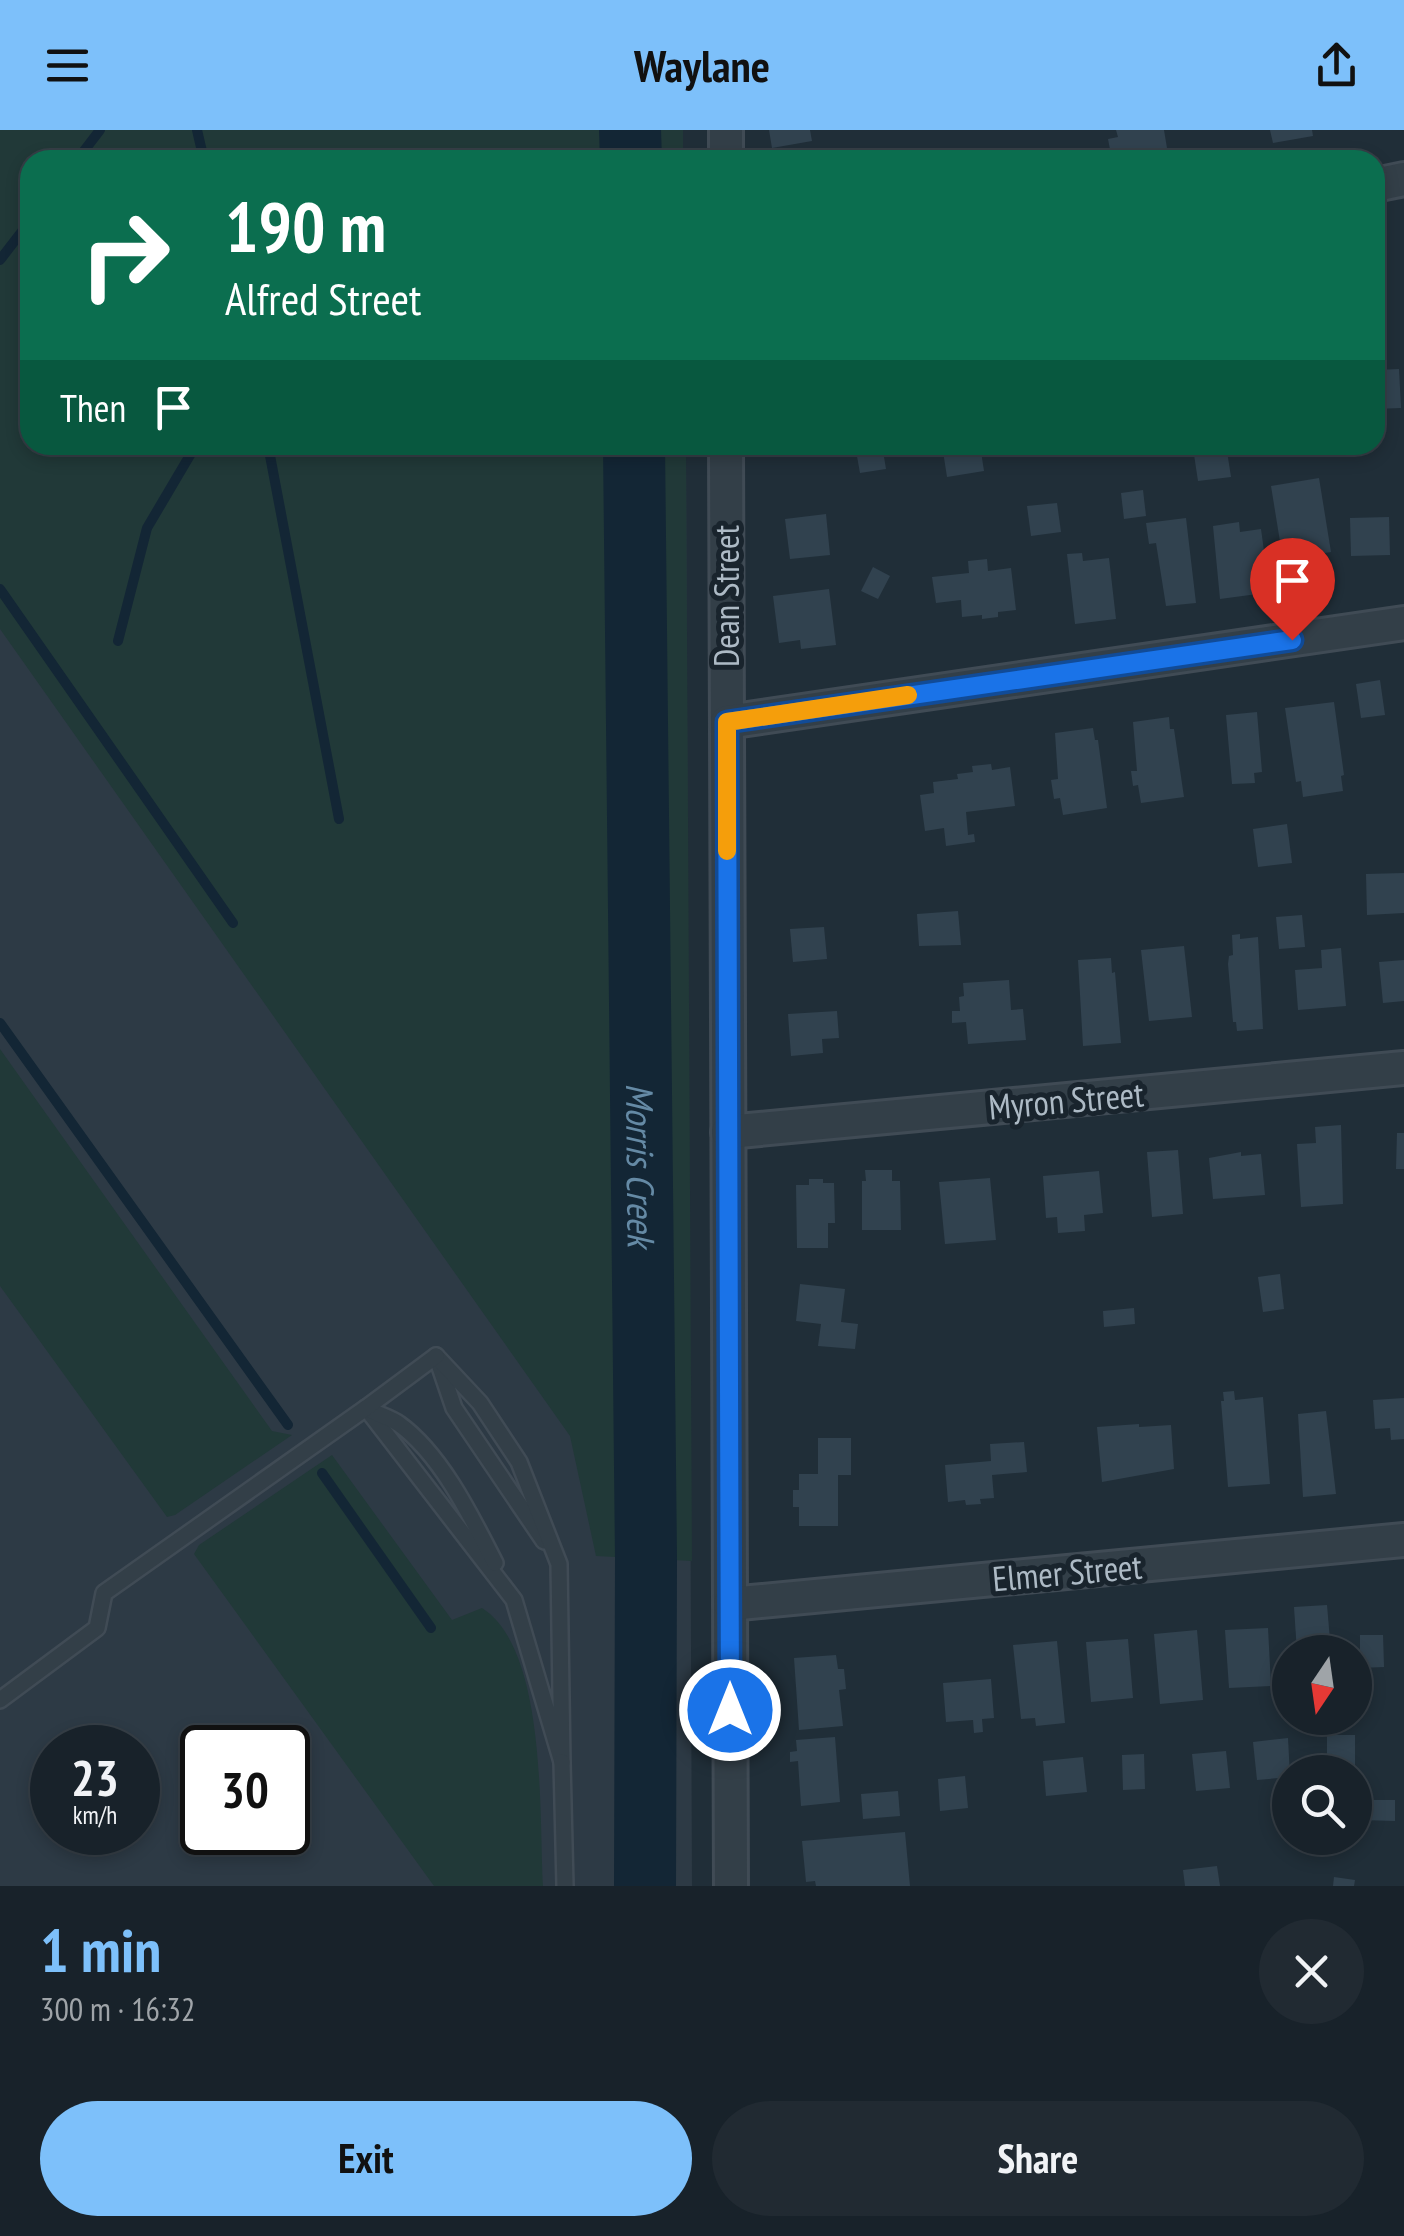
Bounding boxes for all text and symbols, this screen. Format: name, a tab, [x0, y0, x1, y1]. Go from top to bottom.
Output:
text: Waylane	[634, 36, 770, 94]
icon: menu	[40, 38, 95, 93]
icon: share	[1309, 38, 1364, 93]
text: 190 m	[225, 181, 386, 271]
icon: right	[60, 190, 190, 320]
text: Alfred Street	[225, 269, 421, 327]
icon: arrive	[146, 380, 201, 435]
text: Then	[60, 383, 126, 432]
street label: Dean Street	[703, 525, 749, 667]
pin	[1250, 538, 1335, 641]
icon: arrive	[1265, 553, 1320, 608]
street label: Myron Street	[987, 1070, 1146, 1130]
water label: Morris Creek	[616, 1083, 667, 1251]
street label: Elmer Street	[990, 1543, 1144, 1601]
north arrow	[1272, 1635, 1372, 1735]
map controls	[1272, 1635, 1372, 1855]
position arrow	[678, 1658, 782, 1762]
speed limit sign: 30	[180, 1725, 310, 1855]
text: 23	[71, 1745, 119, 1810]
button: search	[1272, 1755, 1372, 1855]
text: km/h	[73, 1799, 117, 1831]
text: 1 min	[40, 1911, 161, 1989]
button: close	[1259, 1919, 1364, 2024]
text: 300 m · 16:32	[40, 1988, 195, 2030]
button: Exit	[40, 2101, 692, 2216]
button: Share	[712, 2101, 1364, 2216]

